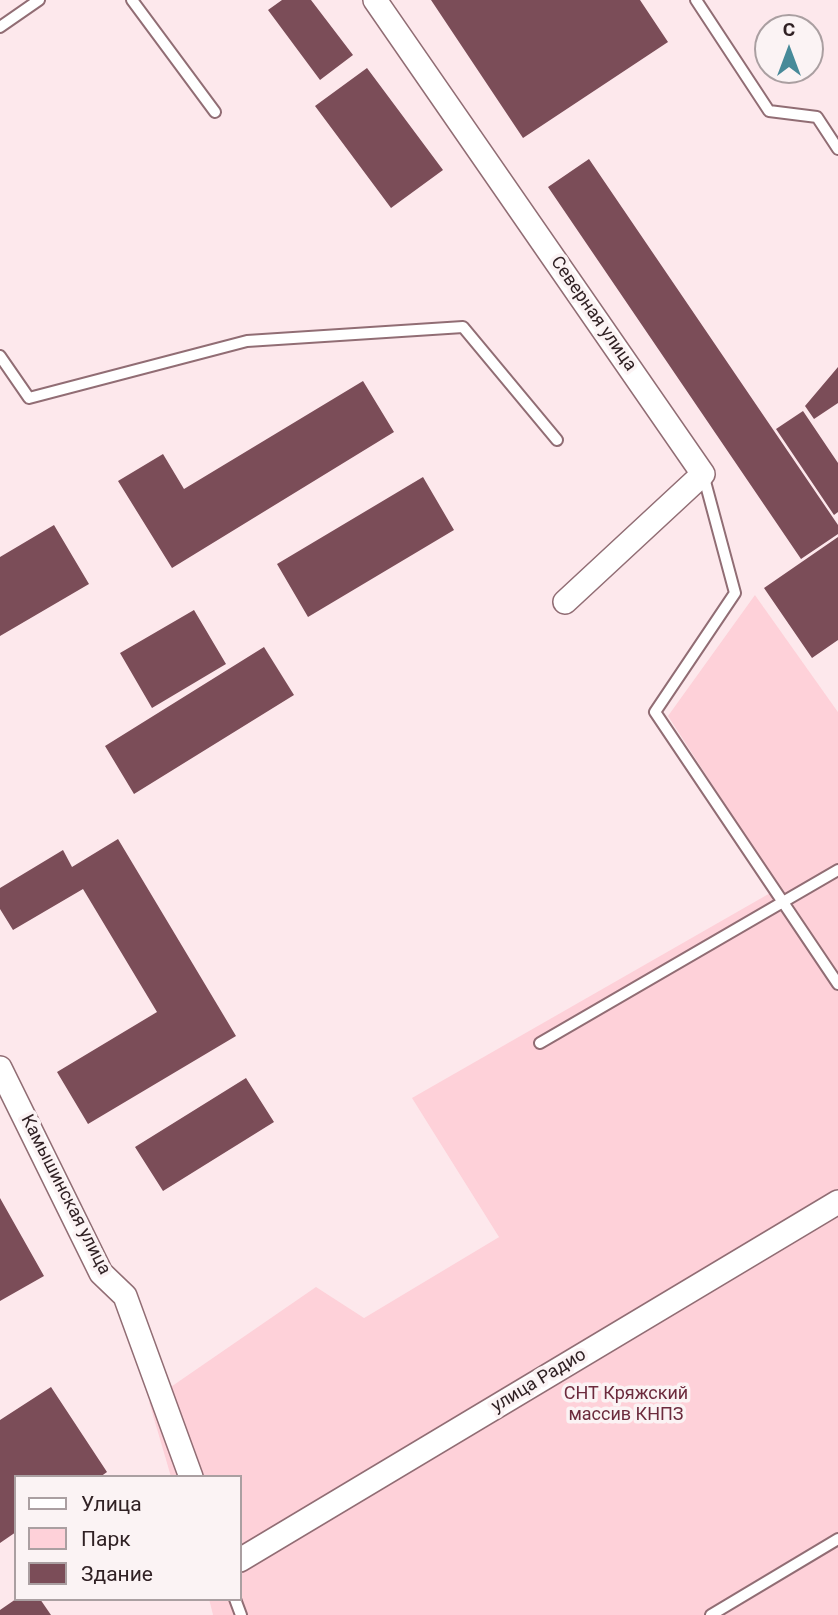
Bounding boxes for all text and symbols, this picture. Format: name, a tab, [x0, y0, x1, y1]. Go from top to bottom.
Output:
north arrow	[754, 14, 824, 84]
text: С	[783, 18, 795, 41]
street label: Северная улица	[545, 252, 641, 376]
street label: Камышинская улица	[15, 1111, 115, 1279]
street label: улица Радио	[488, 1344, 590, 1418]
park label: СНТ Кряжский массив КНПЗ	[564, 1383, 688, 1426]
legend	[14, 1475, 242, 1601]
text: Улица	[81, 1492, 142, 1516]
text: Парк	[81, 1527, 131, 1551]
text: Здание	[81, 1562, 153, 1586]

